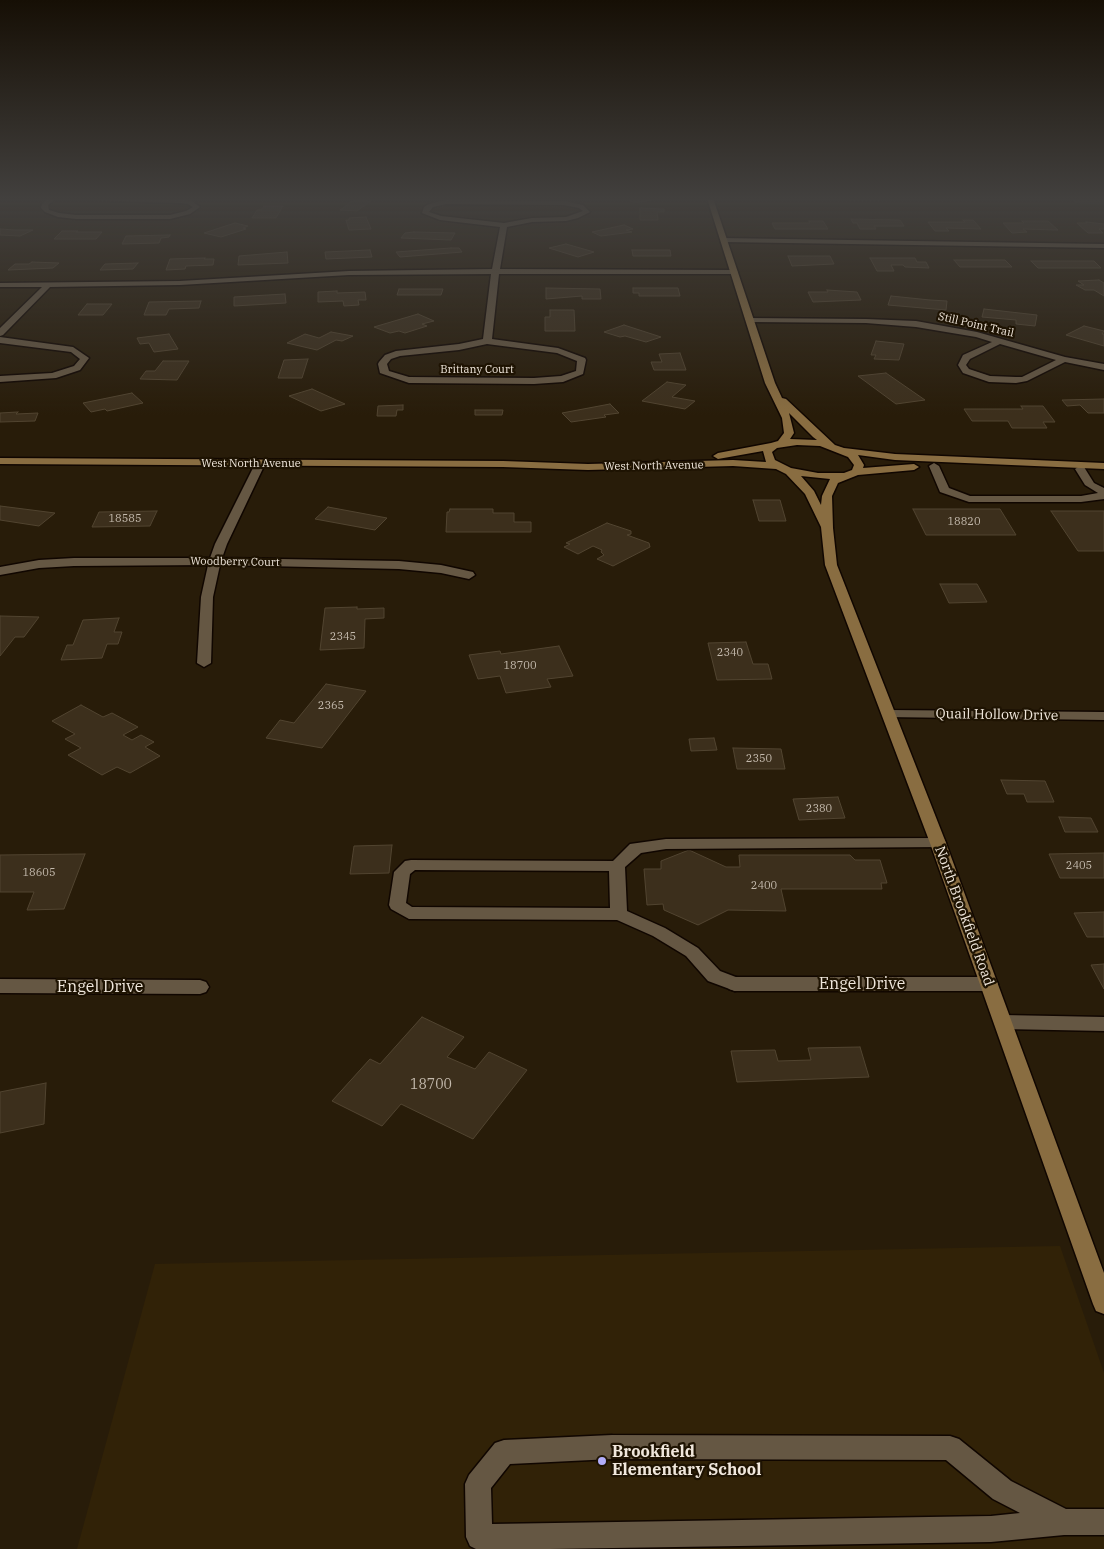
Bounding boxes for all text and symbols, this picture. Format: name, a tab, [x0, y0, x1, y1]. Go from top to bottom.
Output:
street label: Still Point Trail	[937, 310, 1015, 340]
street label: Brittany Court	[440, 363, 514, 377]
street label: West North Avenue	[201, 457, 301, 471]
street label: West North Avenue	[604, 459, 704, 473]
house number: 18585	[109, 512, 141, 526]
house number: 18820	[948, 515, 980, 529]
street label: Woodberry Court	[190, 555, 280, 569]
house number: 2345	[330, 630, 356, 644]
house number: 2340	[717, 646, 743, 660]
house number: 18700	[504, 659, 536, 673]
house number: 2365	[318, 699, 344, 713]
street label: Quail Hollow Drive	[935, 706, 1059, 724]
house number: 2350	[746, 752, 772, 766]
house number: 2380	[806, 802, 832, 816]
street label: North Brookfield Road	[931, 844, 997, 988]
house number: 2405	[1066, 859, 1092, 873]
house number: 18605	[23, 866, 55, 880]
house number: 2400	[751, 879, 777, 893]
street label: Engel Drive	[819, 974, 905, 994]
street label: Engel Drive	[57, 977, 143, 997]
house number: 18700	[410, 1077, 452, 1093]
place label: Brookfield Elementary School	[612, 1442, 761, 1480]
marker: Brookfield Elementary School	[596, 1455, 608, 1467]

